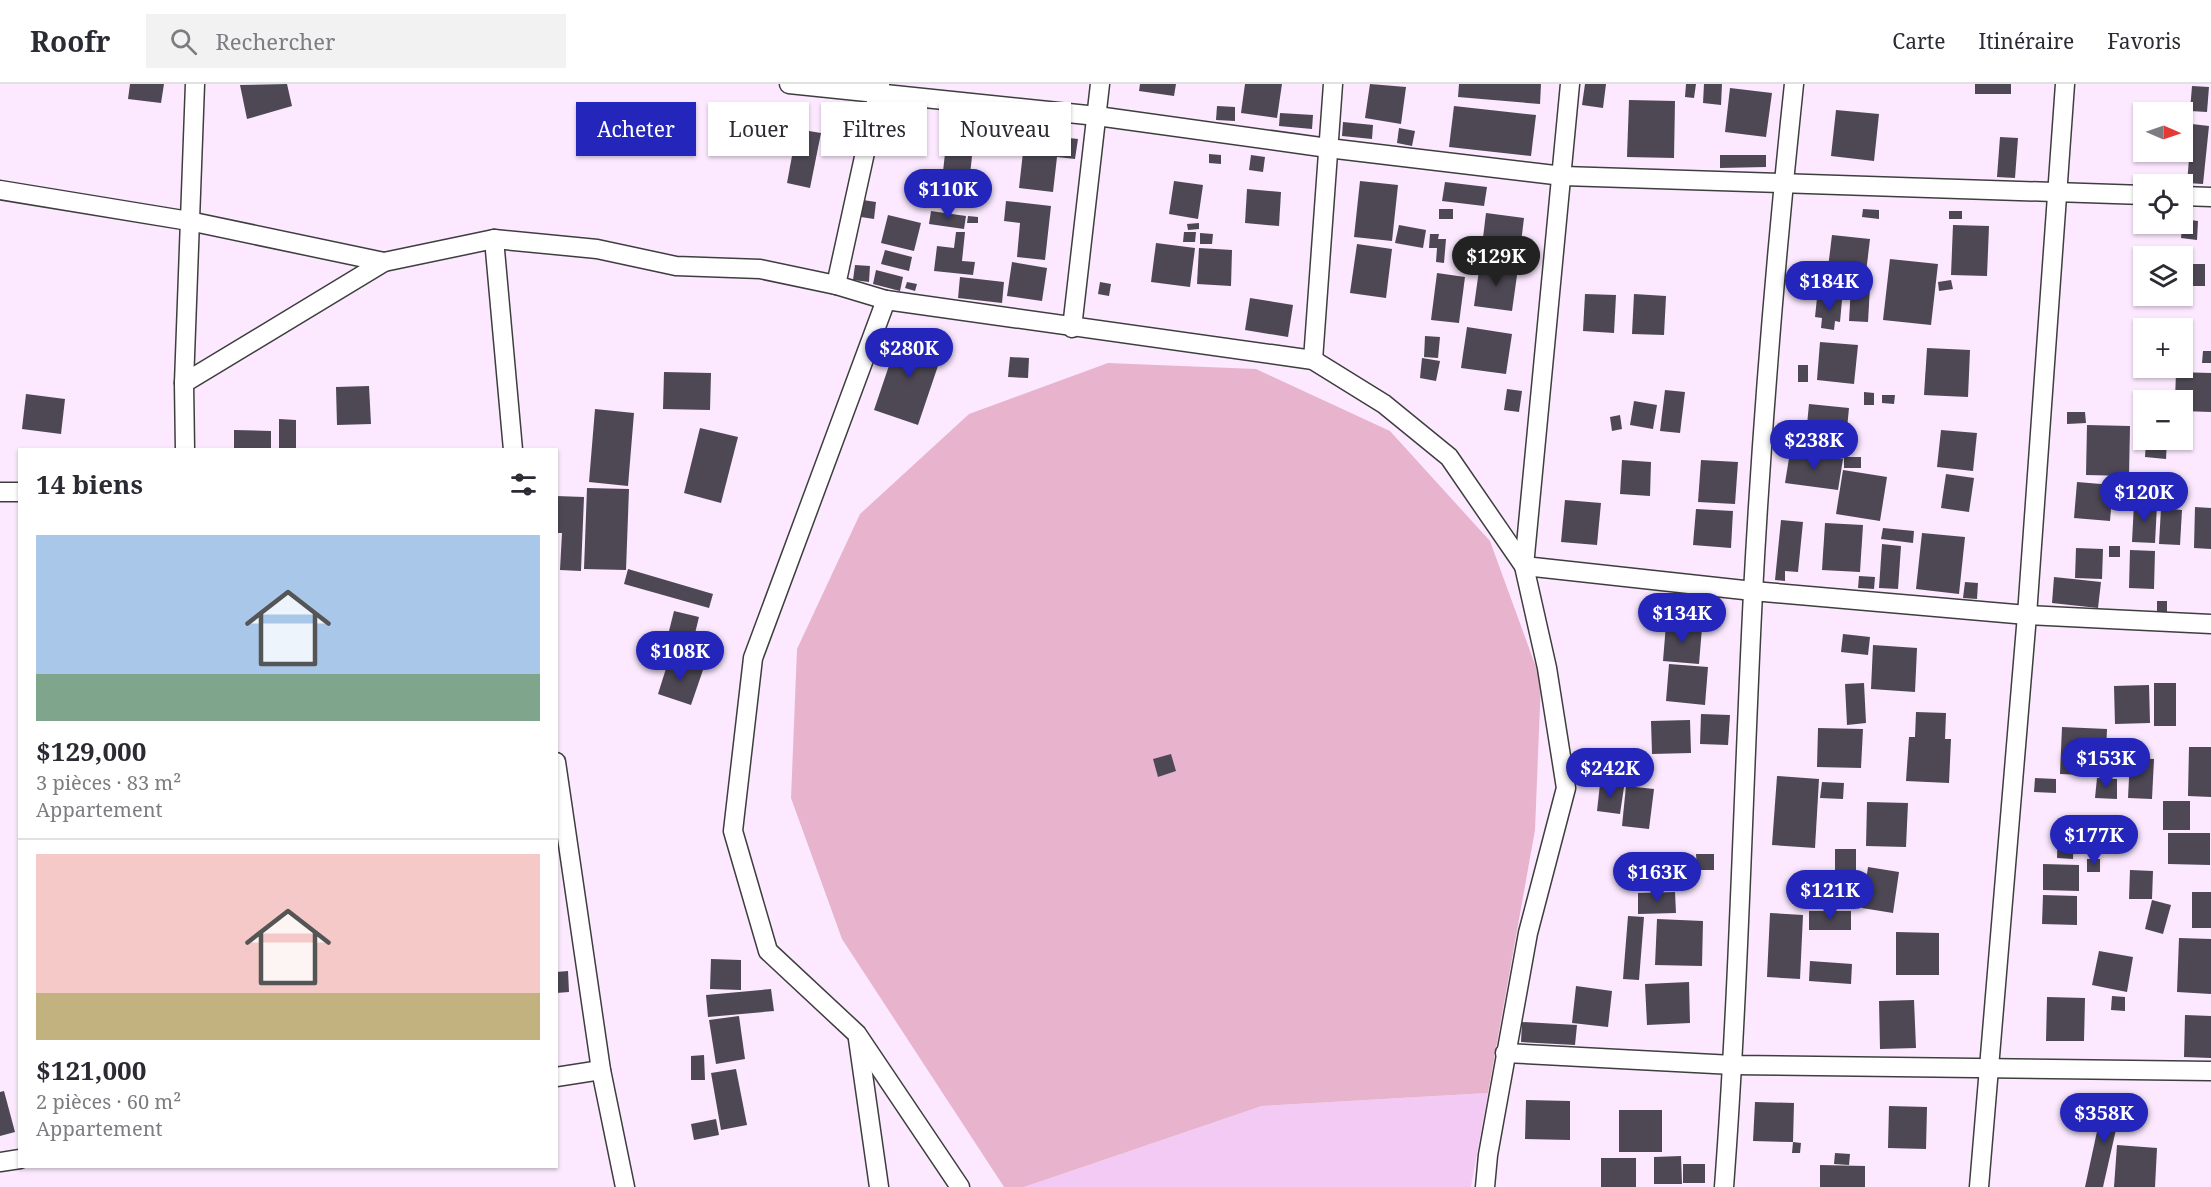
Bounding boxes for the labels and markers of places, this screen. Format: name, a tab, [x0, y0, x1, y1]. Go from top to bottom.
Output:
pin: $110K	[906, 169, 990, 220]
pin: $129K	[1454, 236, 1538, 287]
pin: $184K	[1787, 261, 1871, 312]
pin: $280K	[867, 328, 951, 379]
pin: $238K	[1772, 420, 1856, 471]
pin: $120K	[2102, 472, 2186, 523]
pin: $134K	[1640, 593, 1724, 644]
pin: $108K	[638, 631, 722, 682]
pin: $153K	[2064, 738, 2148, 789]
pin: $242K	[1568, 748, 1652, 799]
pin: $177K	[2052, 815, 2136, 866]
pin: $163K	[1615, 852, 1699, 903]
pin: $121K	[1788, 870, 1872, 921]
pin: $358K	[2062, 1093, 2146, 1144]

